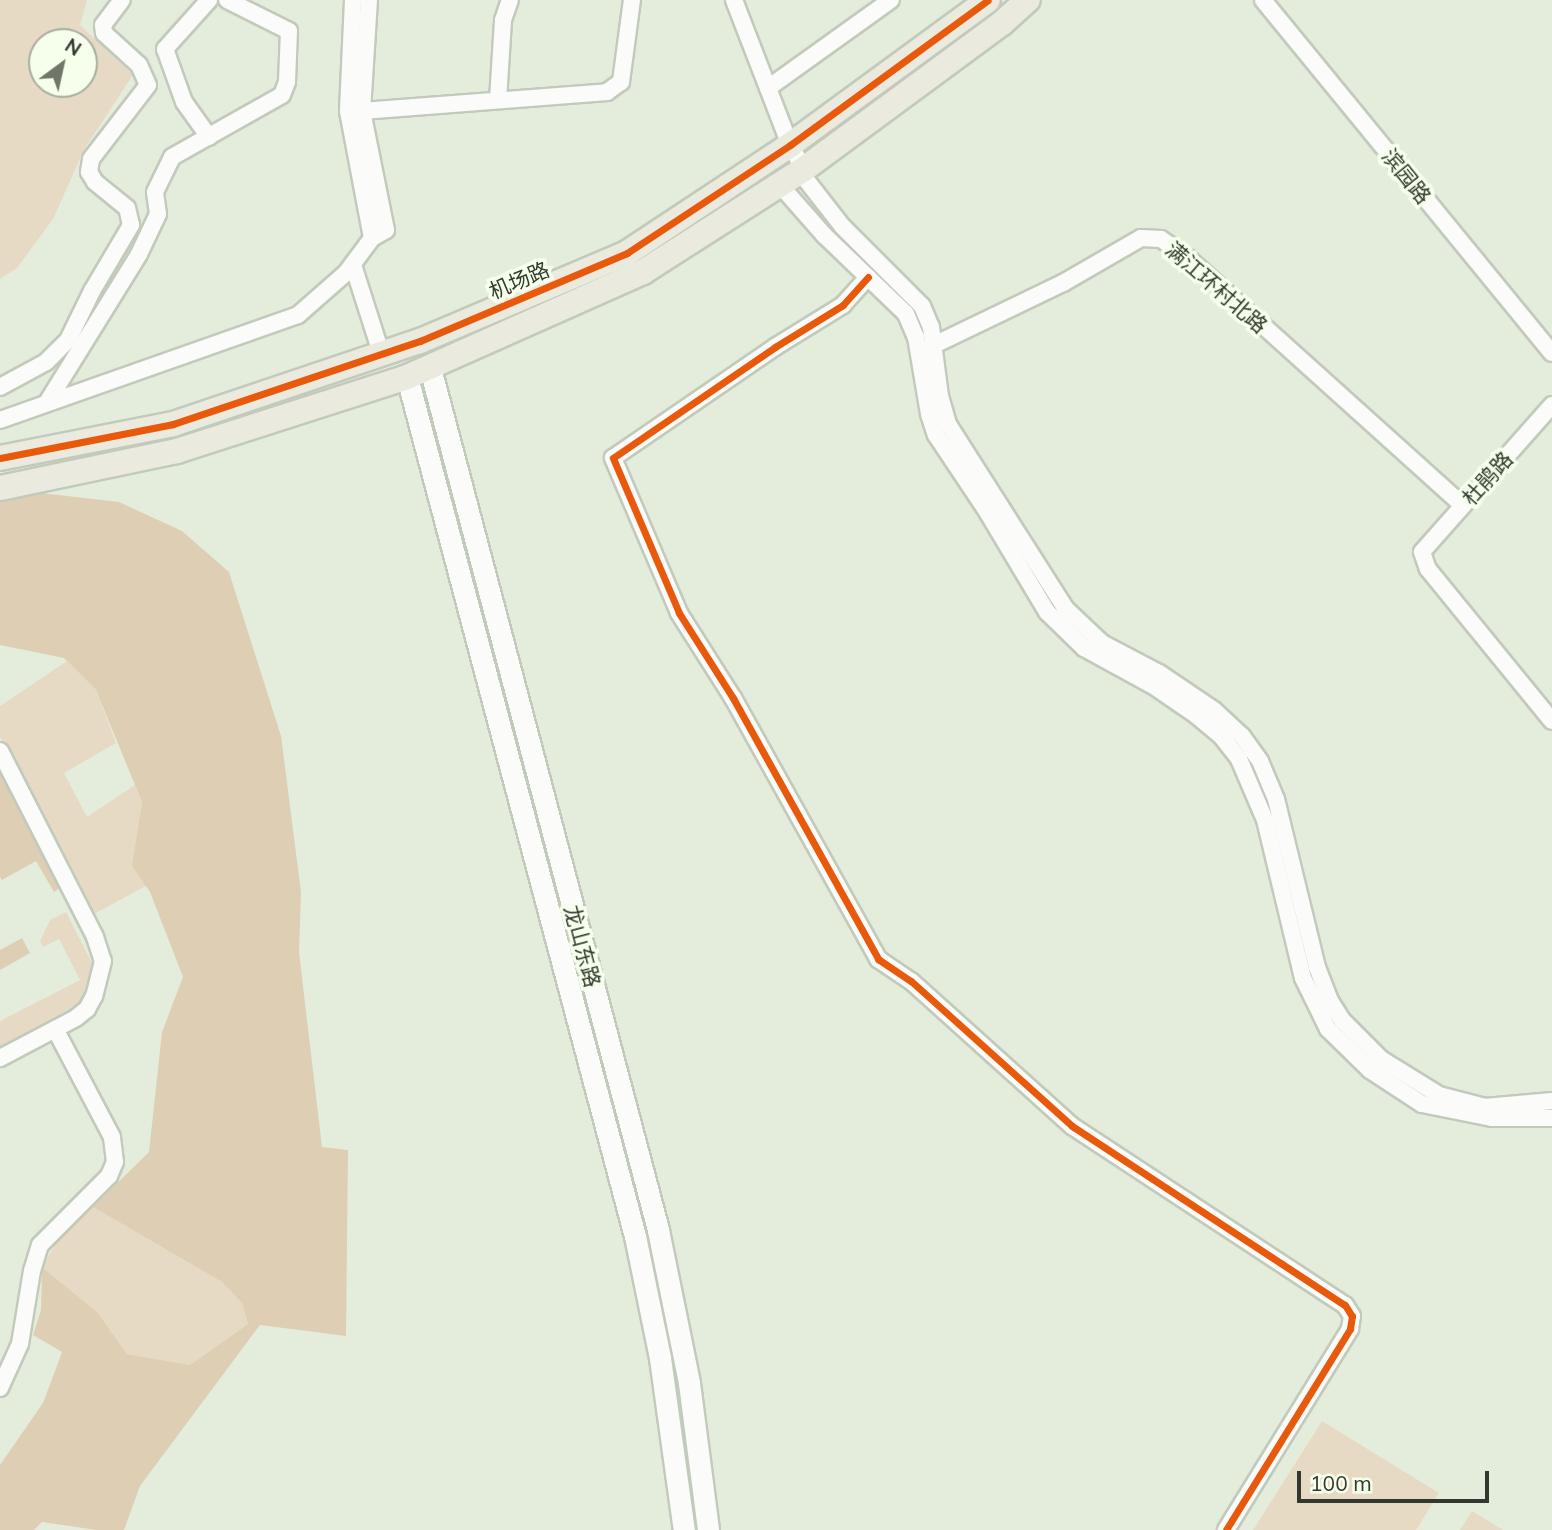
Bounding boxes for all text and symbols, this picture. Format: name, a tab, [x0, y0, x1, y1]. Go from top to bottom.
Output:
north arrow	[28, 28, 98, 98]
text: N	[61, 33, 86, 61]
street label: 滨园路	[1377, 144, 1437, 208]
street label: 满江环村北路	[1161, 236, 1273, 338]
street label: 机场路	[485, 256, 553, 304]
street label: 杜鹃路	[1457, 446, 1517, 510]
street label: 龙山东路	[560, 902, 606, 990]
scale bar	[1300, 1456, 1492, 1500]
text: 100 m	[1310, 1470, 1372, 1496]

